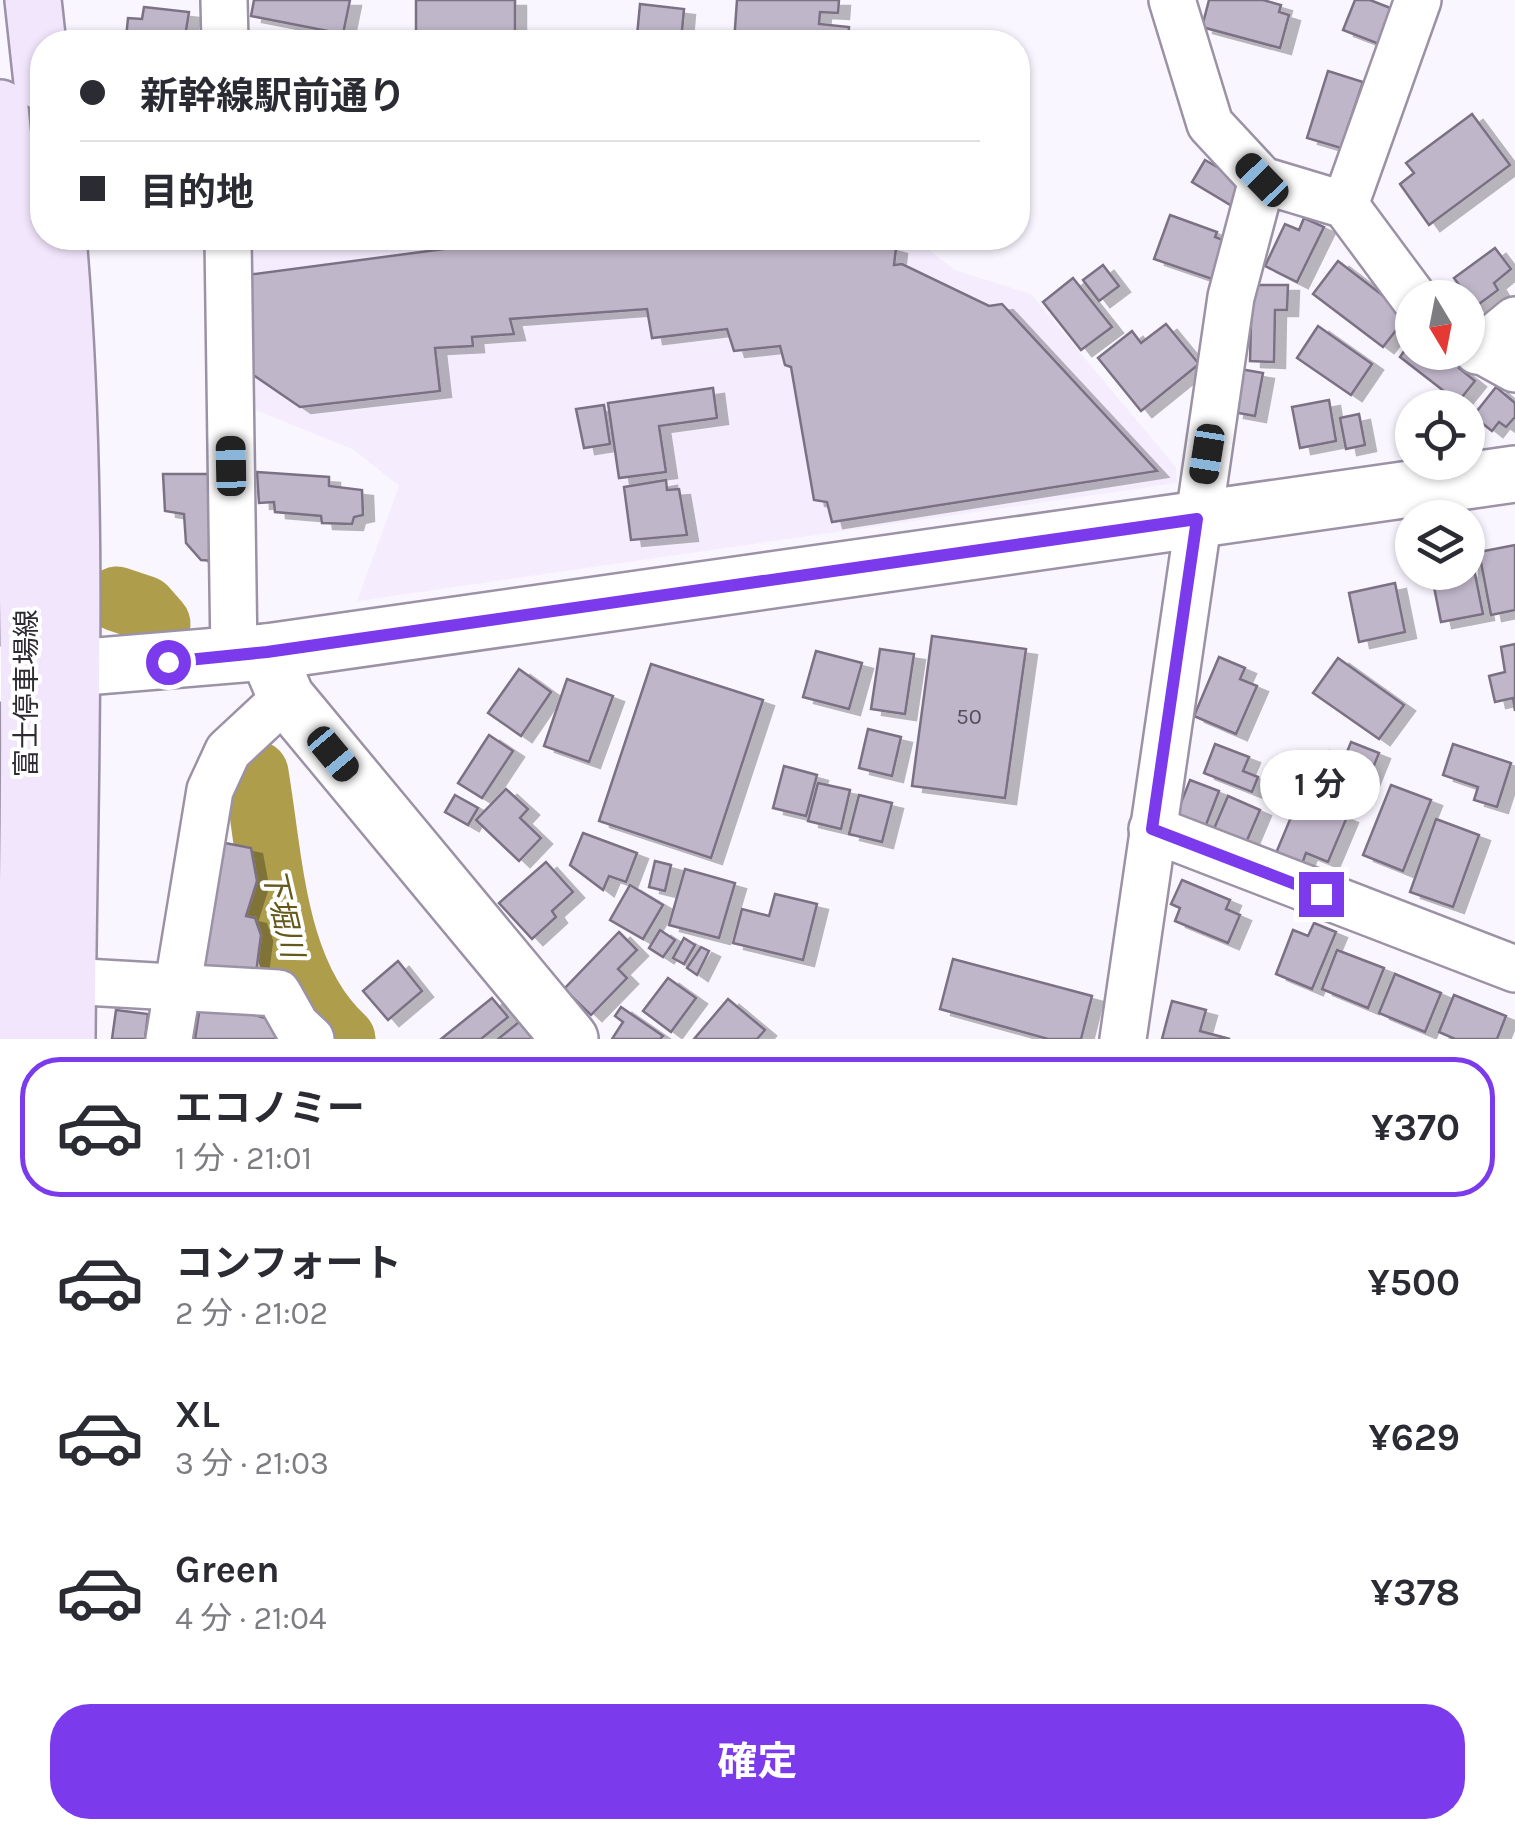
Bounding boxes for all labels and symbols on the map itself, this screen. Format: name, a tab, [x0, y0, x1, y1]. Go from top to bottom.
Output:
car	[1230, 148, 1294, 212]
north arrow	[1395, 280, 1485, 370]
car	[1187, 422, 1227, 486]
car	[215, 436, 247, 496]
street label: 富士停車場線	[10, 609, 43, 777]
route start	[146, 640, 191, 685]
house number: 50	[956, 704, 982, 730]
car	[302, 721, 364, 787]
callout: 1 分	[1261, 749, 1381, 819]
water label: 下堀川	[255, 865, 311, 964]
route end	[1299, 872, 1344, 917]

